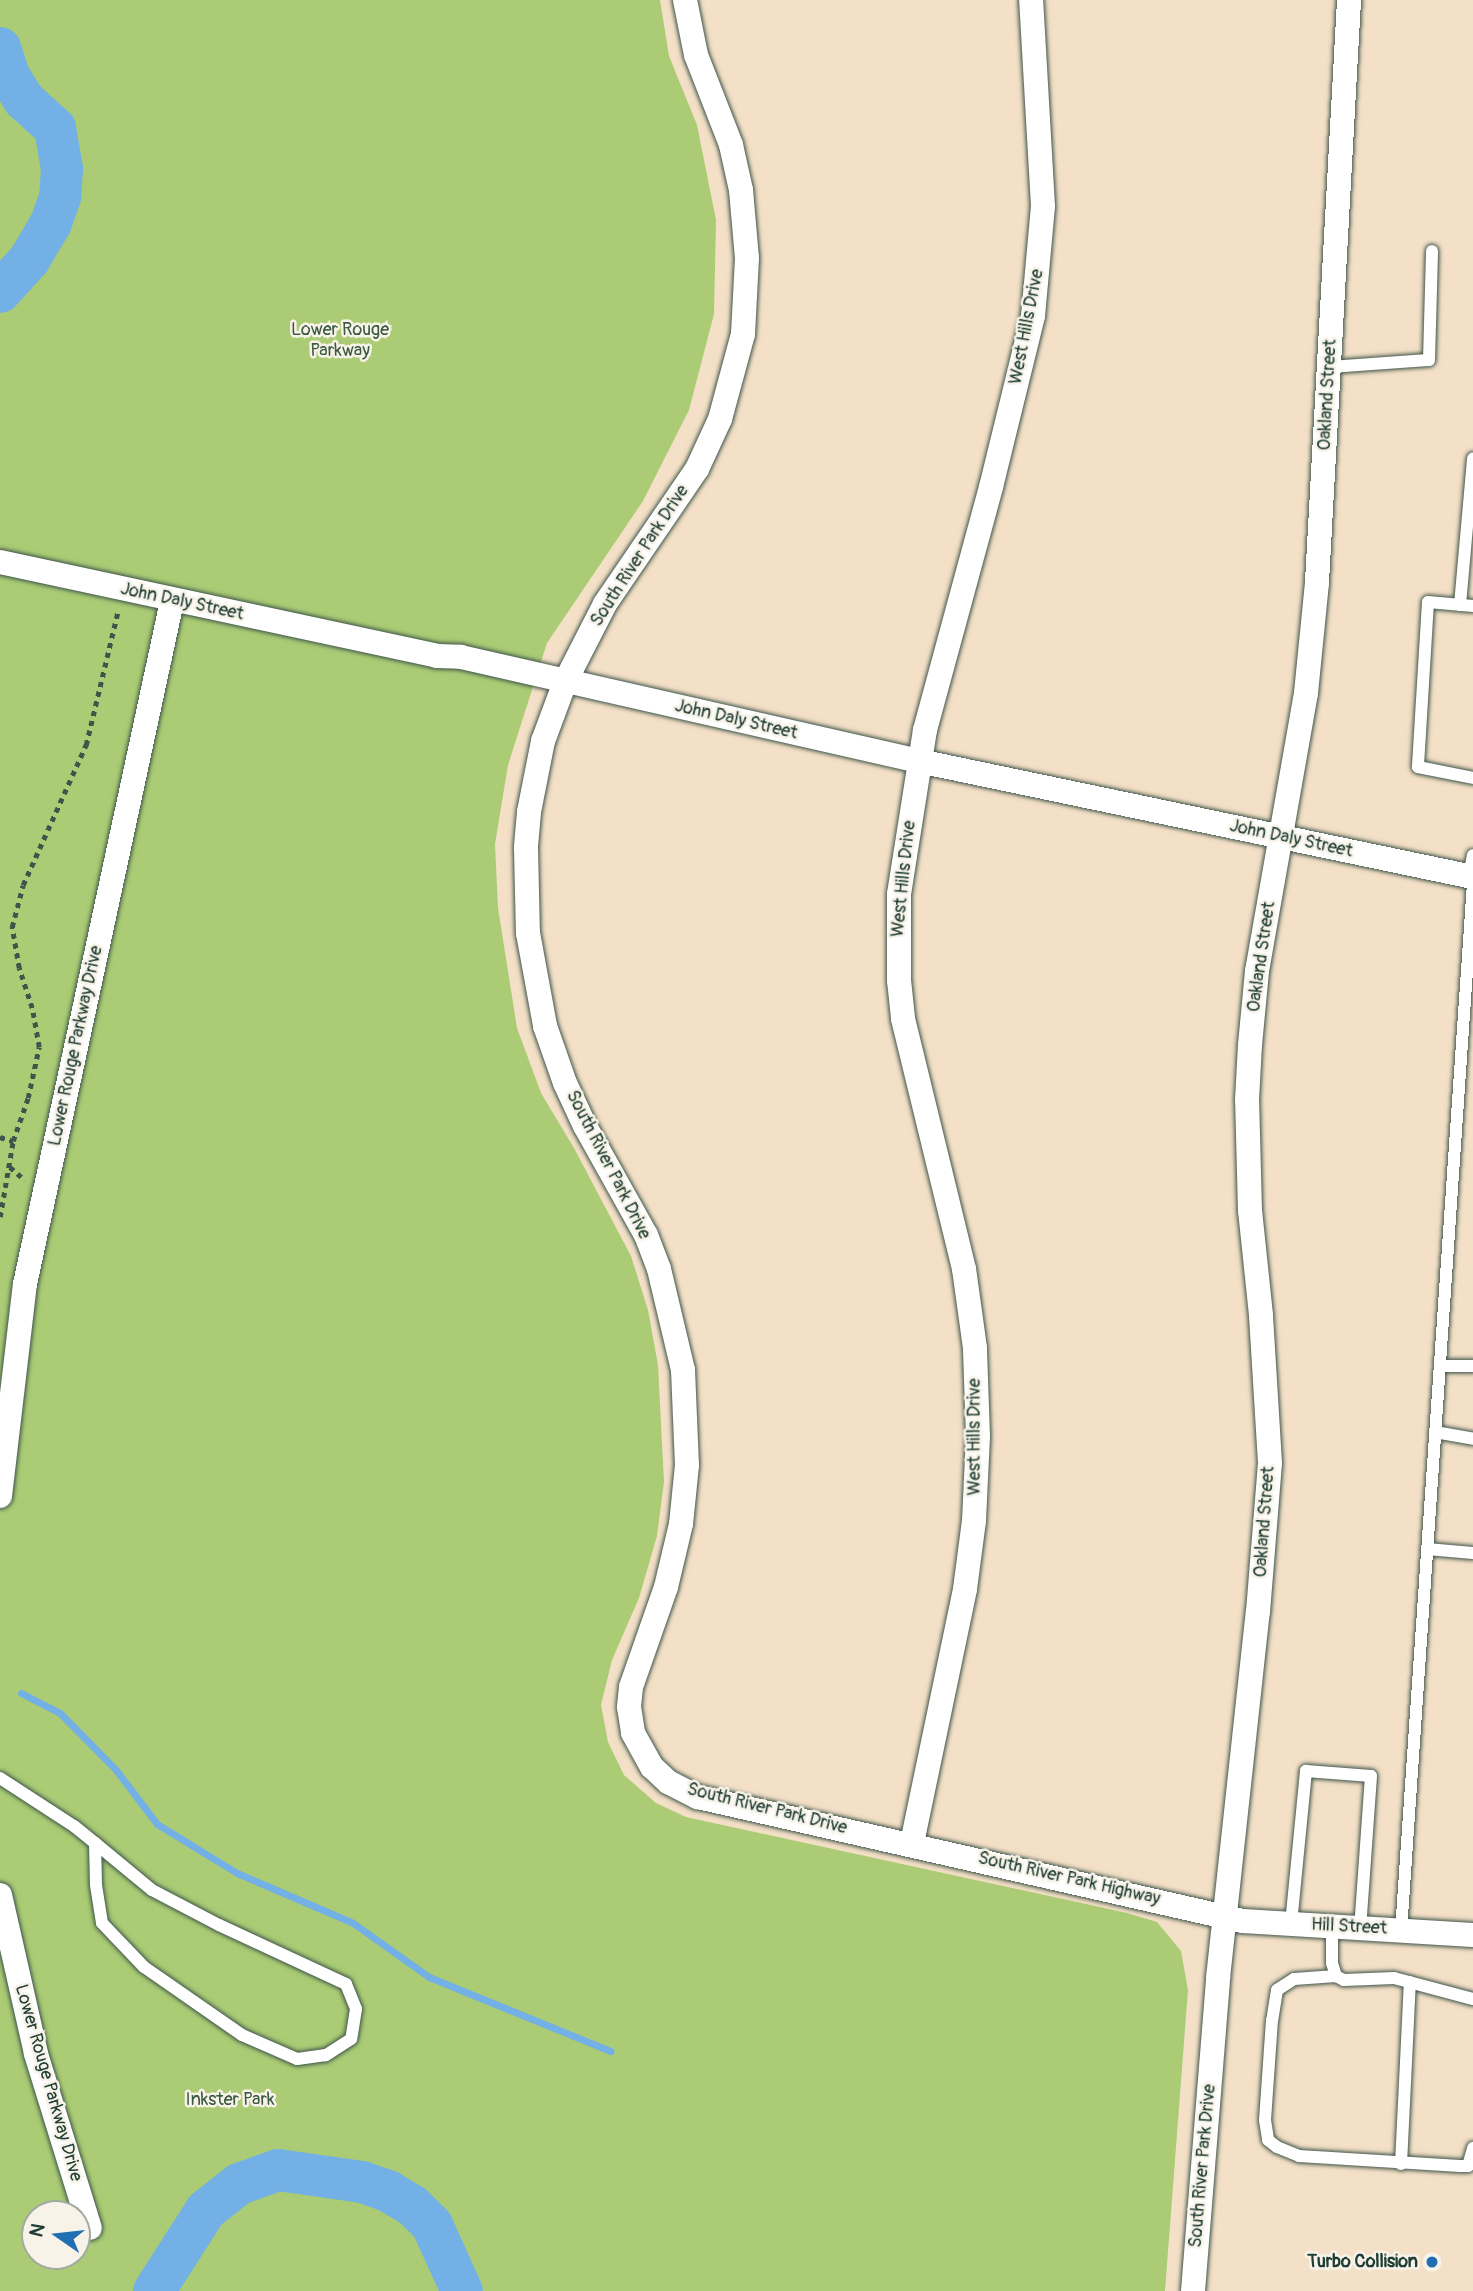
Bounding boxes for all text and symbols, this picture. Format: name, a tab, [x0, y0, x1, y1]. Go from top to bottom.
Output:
street label: West Hills Drive	[1005, 268, 1049, 386]
park label: Lower Rouge Parkway	[291, 320, 389, 362]
street label: Oakland Street	[1314, 339, 1342, 451]
street label: South River Park Drive	[586, 481, 694, 631]
street label: John Daly Street	[119, 578, 245, 626]
street label: John Daly Street	[673, 695, 799, 745]
street label: John Daly Street	[1228, 815, 1354, 863]
street label: West Hills Drive	[887, 820, 921, 938]
street label: Oakland Street	[1244, 900, 1280, 1014]
street label: Lower Rouge Parkway Drive	[44, 944, 108, 1148]
street label: South River Park Drive	[561, 1087, 655, 1243]
street label: West Hills Drive	[964, 1379, 986, 1495]
street label: Oakland Street	[1250, 1466, 1280, 1578]
street label: South River Park Drive	[685, 1779, 849, 1839]
street label: South River Park Highway	[976, 1848, 1162, 1910]
street label: Hill Street	[1311, 1914, 1387, 1940]
street label: Lower Rouge Parkway Drive	[9, 1982, 87, 2184]
street label: South River Park Drive	[1185, 2083, 1221, 2249]
park label: Inkster Park	[186, 2089, 274, 2111]
north arrow	[21, 2200, 91, 2270]
text: N	[24, 2221, 51, 2240]
place label: Turbo Collision	[1307, 2251, 1418, 2273]
marker: Turbo Collision	[1424, 2254, 1440, 2270]

